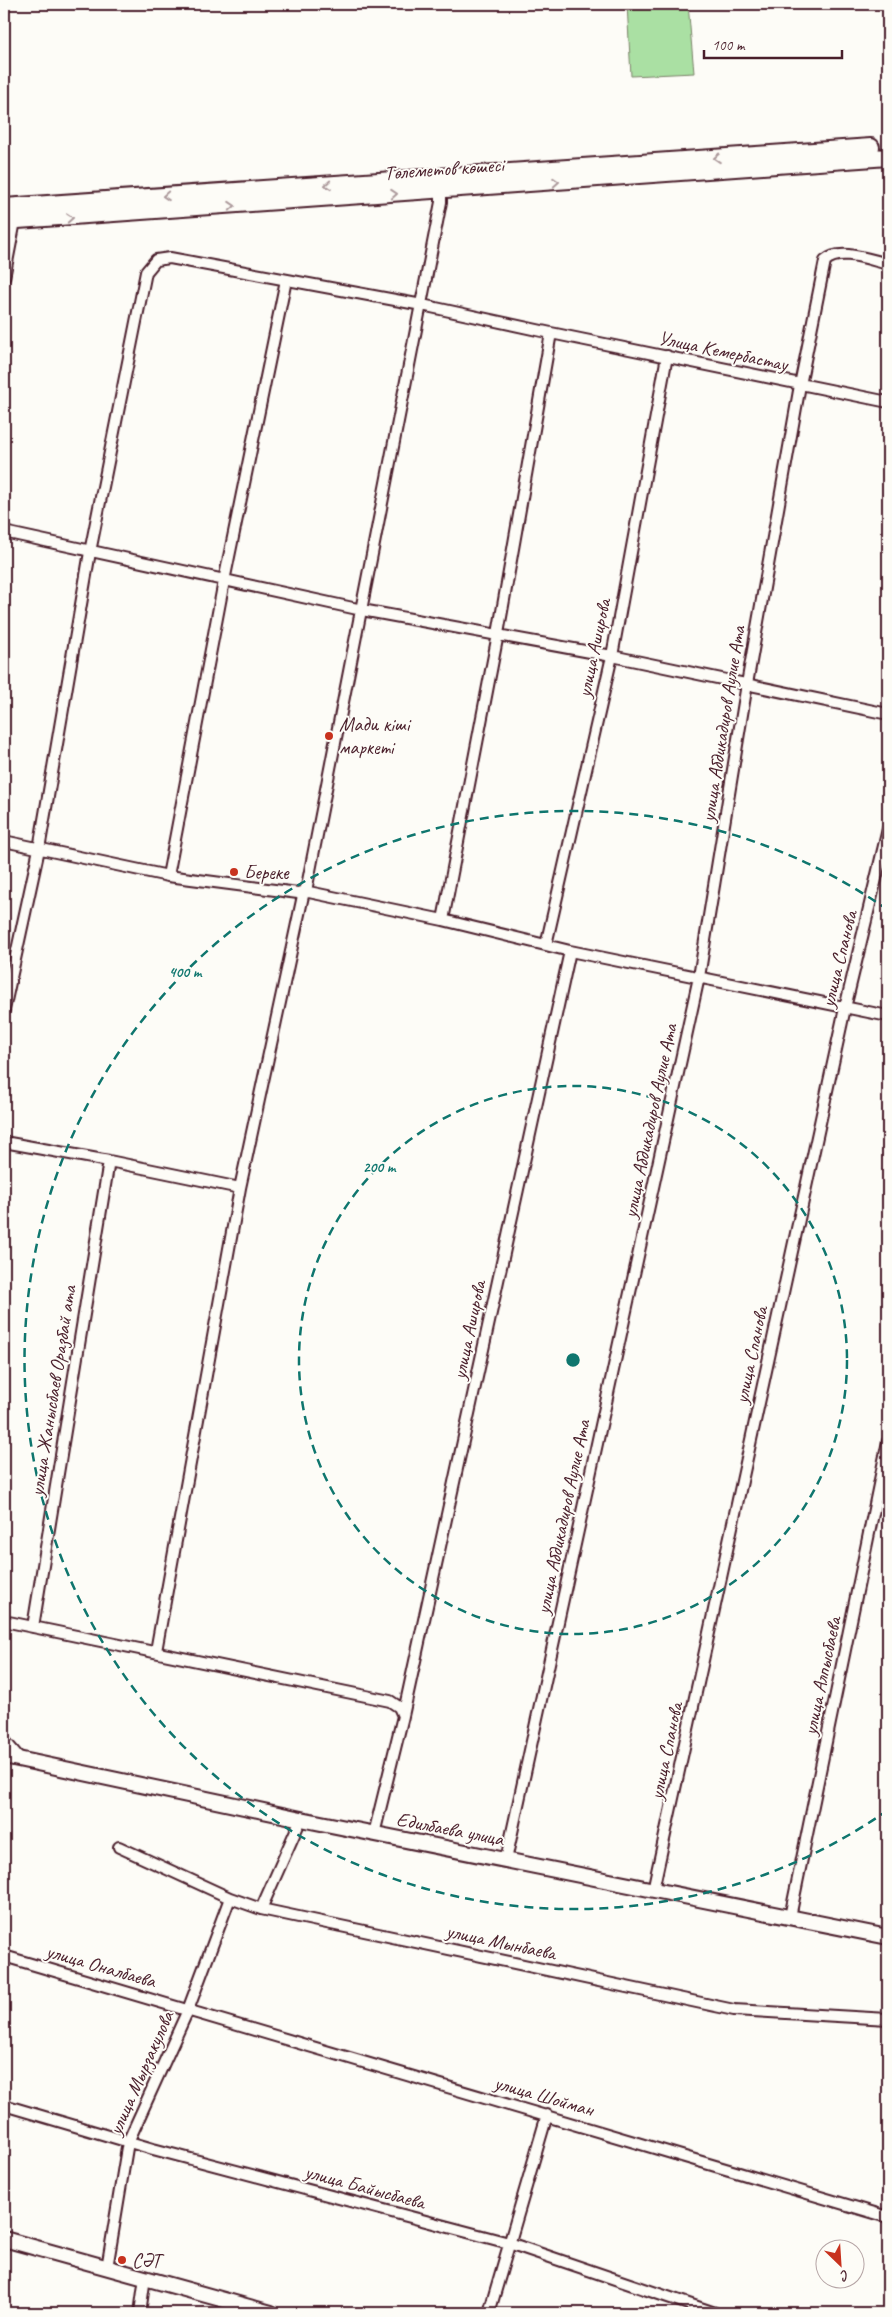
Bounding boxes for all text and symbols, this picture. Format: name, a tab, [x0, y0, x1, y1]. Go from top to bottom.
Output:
scale bar	[704, 28, 842, 60]
text: 100 m	[712, 36, 746, 55]
street label: Төлеметов көшесі	[383, 152, 507, 186]
one-way arrow	[713, 152, 721, 163]
one-way arrow	[552, 177, 560, 188]
one-way arrow	[324, 180, 332, 191]
one-way arrow	[390, 189, 398, 200]
one-way arrow	[162, 190, 170, 201]
one-way arrow	[228, 201, 236, 212]
one-way arrow	[66, 212, 74, 223]
street label: Улица Кемербастау	[656, 325, 792, 377]
street label: улица Аширова	[571, 595, 617, 701]
street label: улица Абдикадиров Аулие Ата	[695, 622, 751, 825]
place label: Мади кіші маркеті	[339, 712, 412, 760]
marker: Мади кіші маркеті	[323, 730, 335, 742]
place label: Береке	[244, 860, 290, 885]
marker: Береке	[228, 866, 240, 878]
street label: улица Спанова	[815, 907, 863, 1011]
text: 400 m	[169, 963, 203, 982]
street label: улица Абдикадиров Аулие Ата	[617, 1020, 683, 1221]
text: 200 m	[363, 1158, 397, 1177]
street label: улица Аширова	[446, 1277, 492, 1383]
street label: улица Жанысбаев Оразбай ата	[24, 1282, 82, 1499]
street label: улица Спанова	[728, 1303, 774, 1407]
centre of rings	[564, 1351, 582, 1369]
street label: улица Абдикадиров Аулие Ата	[530, 1416, 596, 1617]
street label: улица Алпысбаева	[797, 1613, 847, 1738]
street label: улица Спанова	[643, 1699, 689, 1803]
street label: Едилбаева улица	[394, 1806, 507, 1852]
street label: улица Мынбаева	[443, 1918, 560, 1966]
street label: улица Оналбаева	[42, 1938, 160, 1994]
street label: улица Мырзакулова	[102, 2006, 180, 2140]
street label: улица Шойман	[491, 2070, 598, 2123]
street label: улица Байысбаева	[301, 2159, 429, 2215]
north arrow	[814, 2240, 864, 2290]
place label: СƏТ	[132, 2248, 165, 2273]
marker: СƏТ	[116, 2254, 128, 2266]
text: С	[837, 2266, 852, 2285]

